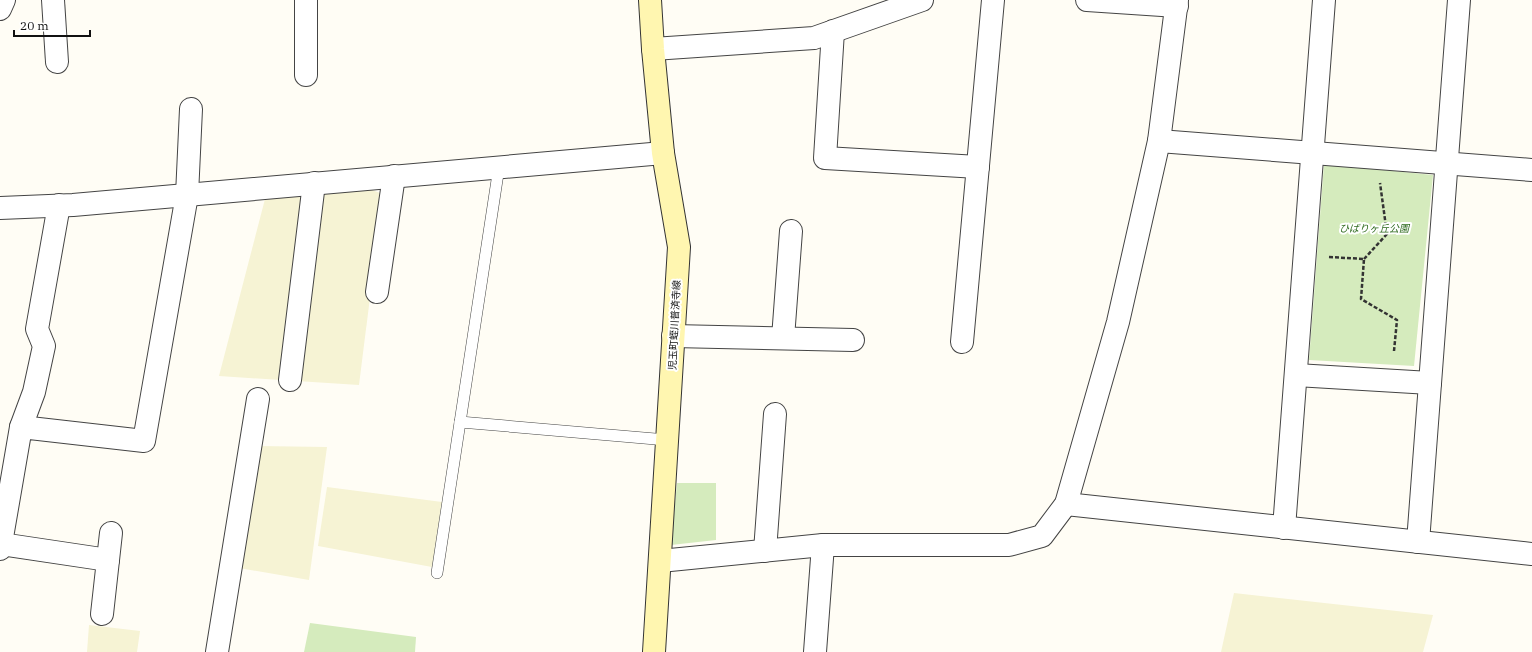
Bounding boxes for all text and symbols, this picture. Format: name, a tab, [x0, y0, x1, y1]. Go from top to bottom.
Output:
scale bar	[14, 12, 90, 38]
text: 20 m	[20, 18, 49, 33]
park label: ひばりヶ丘公園	[1339, 222, 1411, 235]
street label: 児玉町蛭川普済寺線	[666, 280, 683, 370]

